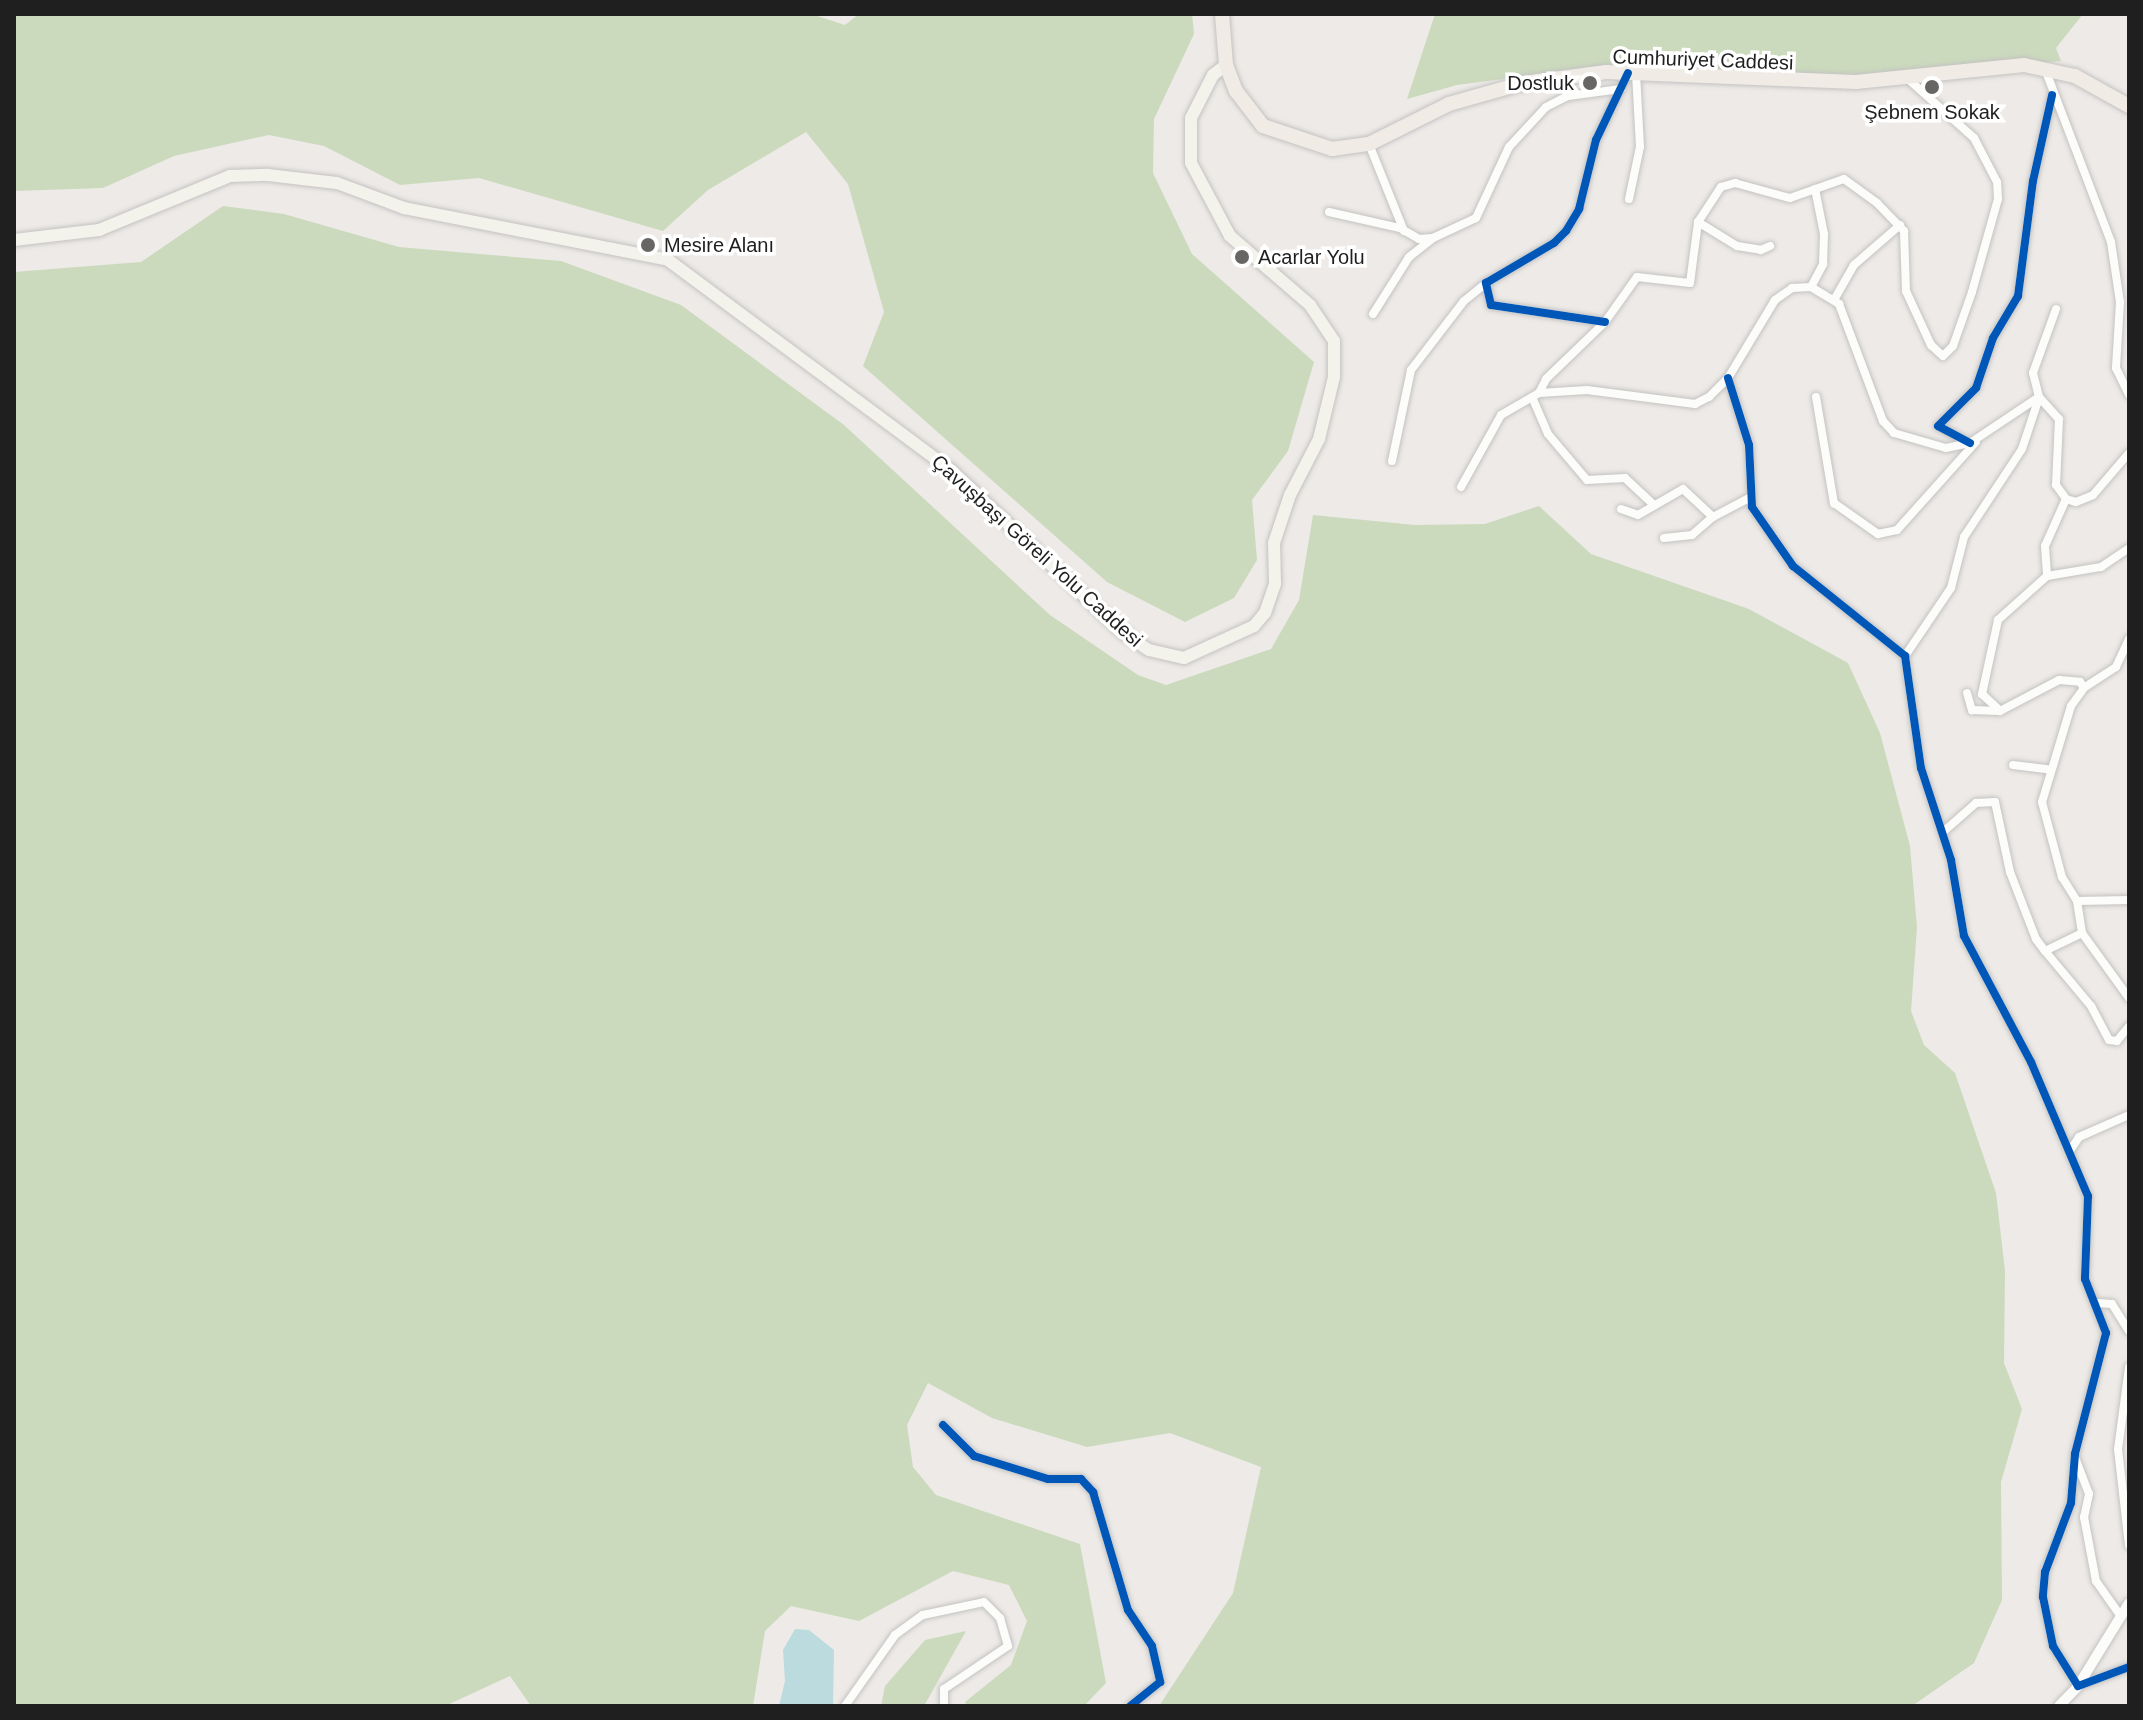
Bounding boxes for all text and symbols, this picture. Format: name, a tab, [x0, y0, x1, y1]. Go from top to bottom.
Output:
street label: Cumhuriyet Caddesi	[1612, 45, 1794, 75]
place label: Dostluk	[1507, 71, 1574, 95]
marker: Dostluk	[1581, 74, 1599, 92]
marker: Şebnem Sokak	[1923, 78, 1941, 96]
place label: Şebnem Sokak	[1864, 100, 2000, 124]
place label: Mesire Alanı	[664, 233, 775, 257]
marker: Mesire Alanı	[639, 236, 657, 254]
place label: Acarlar Yolu	[1258, 245, 1365, 269]
marker: Acarlar Yolu	[1233, 248, 1251, 266]
street label: Çavuşbaşı Göreli Yolu Caddesi	[926, 450, 1148, 652]

